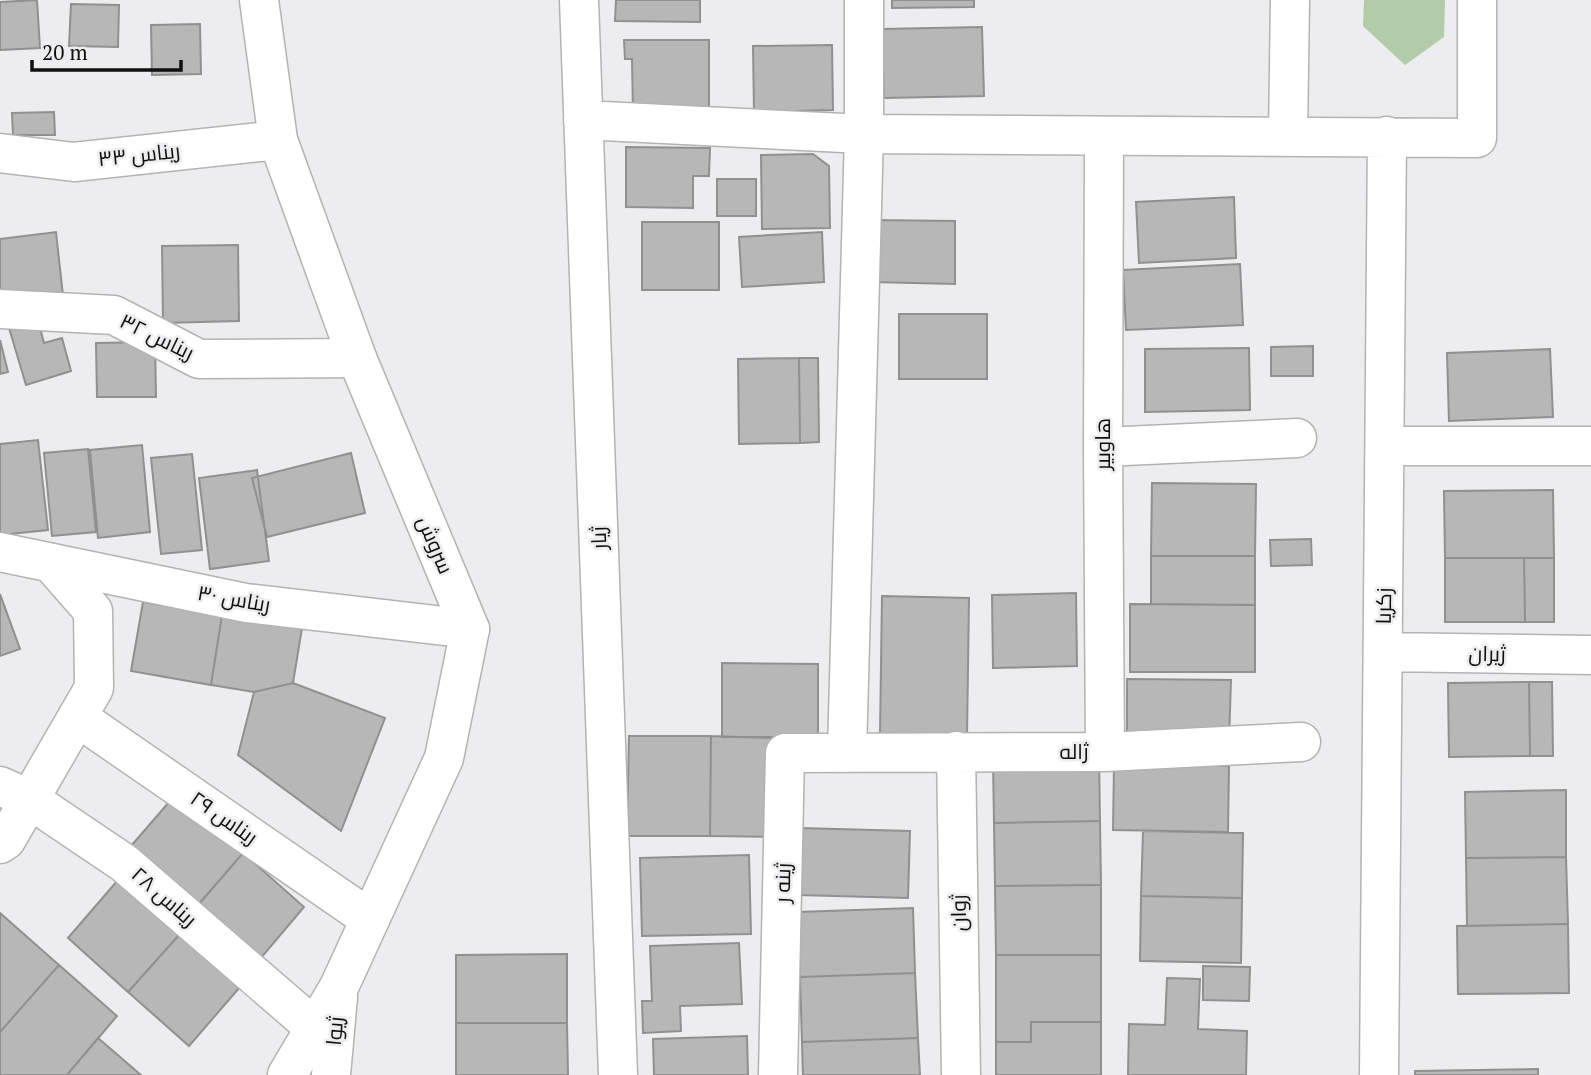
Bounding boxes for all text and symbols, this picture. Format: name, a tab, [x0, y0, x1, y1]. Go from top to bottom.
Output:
scale bar	[32, 28, 180, 72]
text: 20 m	[42, 38, 88, 66]
street label: ریناس ۳۳	[96, 136, 181, 172]
street label: ریناس ۳۲	[116, 306, 199, 366]
street label: هاوبیر	[1088, 418, 1116, 471]
street label: سروش	[411, 511, 461, 578]
street label: ژیار	[584, 526, 612, 551]
street label: ریناس ۳۰	[196, 578, 273, 618]
street label: زکریا	[1369, 587, 1397, 625]
street label: ژیران	[1468, 639, 1506, 667]
street label: ژاله	[1059, 737, 1089, 765]
street label: ریناس ۲۹	[185, 784, 264, 850]
street label: ریناس ۲۸	[126, 860, 203, 932]
street label: ژینه ر	[767, 862, 797, 904]
street label: ژوان	[944, 894, 972, 932]
street label: ژیوا	[319, 1015, 349, 1047]

